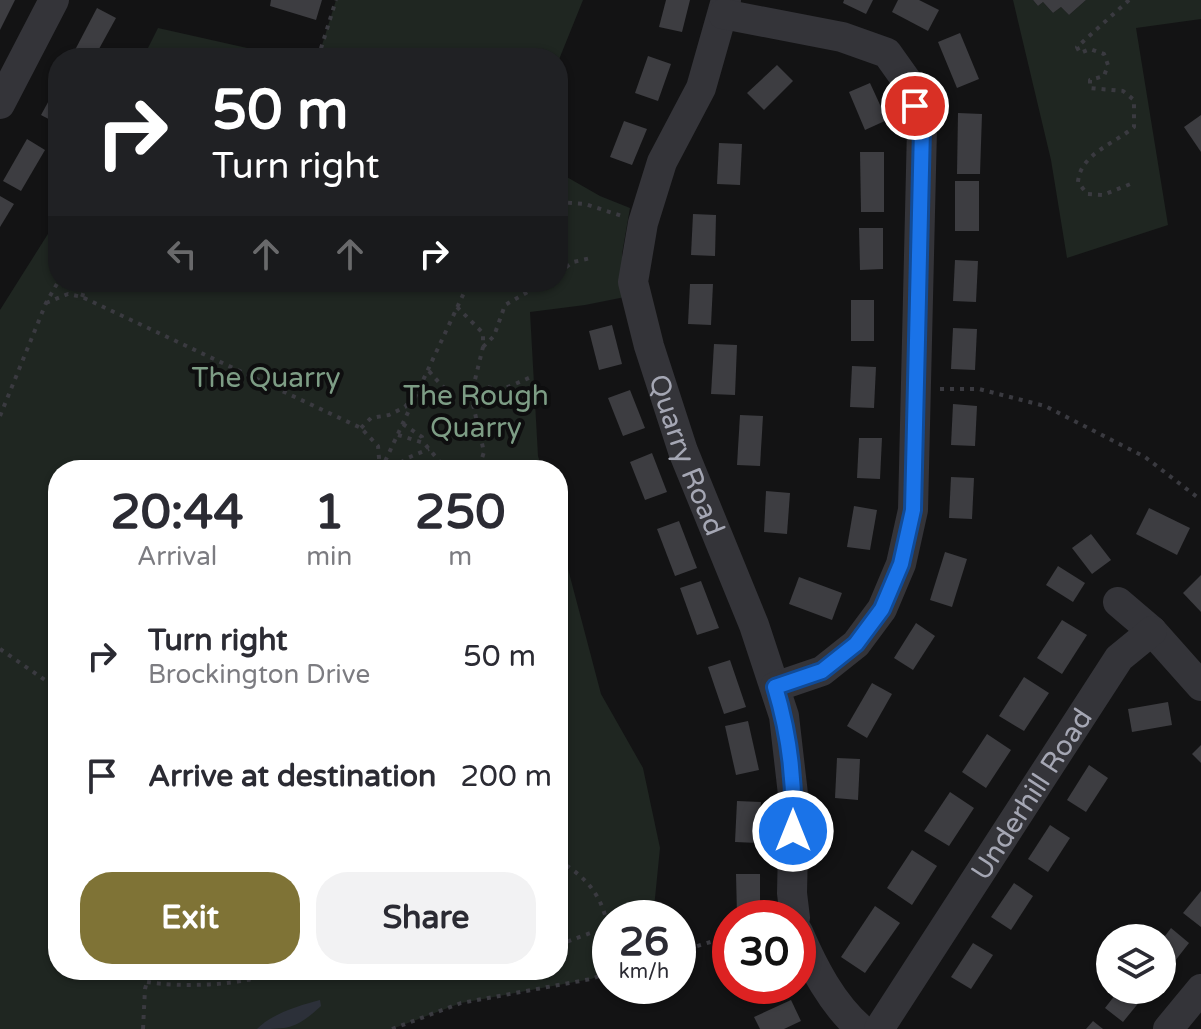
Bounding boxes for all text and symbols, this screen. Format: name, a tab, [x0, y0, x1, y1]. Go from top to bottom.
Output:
pin	[881, 72, 949, 140]
text: 50 m	[212, 77, 348, 144]
icon: right	[80, 80, 184, 184]
icon: arrive	[893, 84, 937, 128]
text: Turn right	[212, 145, 379, 188]
icon: left	[160, 232, 204, 276]
icon: ahead	[244, 232, 288, 276]
icon: ahead	[328, 232, 372, 276]
icon: right	[412, 232, 456, 276]
park label: The Quarry	[192, 361, 340, 395]
street label: Quarry Road	[641, 370, 732, 541]
park label: The Rough Quarry	[403, 379, 549, 445]
text: 20:44	[111, 484, 244, 542]
text: 1	[314, 484, 344, 542]
text: 250	[415, 484, 505, 542]
text: Arrival	[137, 541, 217, 572]
text: min	[306, 541, 352, 572]
text: m	[448, 541, 472, 572]
text: Turn right	[148, 622, 288, 659]
icon: right	[80, 634, 124, 678]
text: 50 m	[463, 638, 536, 675]
text: Brockington Drive	[148, 659, 370, 690]
street label: Underhill Road	[964, 702, 1100, 887]
icon: arrive	[80, 754, 124, 798]
text: Arrive at destination	[148, 758, 436, 795]
text: 200 m	[460, 758, 552, 795]
position arrow	[751, 789, 835, 873]
button: Exit	[80, 872, 300, 964]
button: Share	[316, 872, 536, 964]
speed limit sign: 30	[712, 900, 816, 1004]
text: 26	[619, 918, 669, 966]
map controls	[1096, 924, 1176, 1004]
button: layers	[1096, 924, 1176, 1004]
text: km/h	[619, 960, 669, 984]

